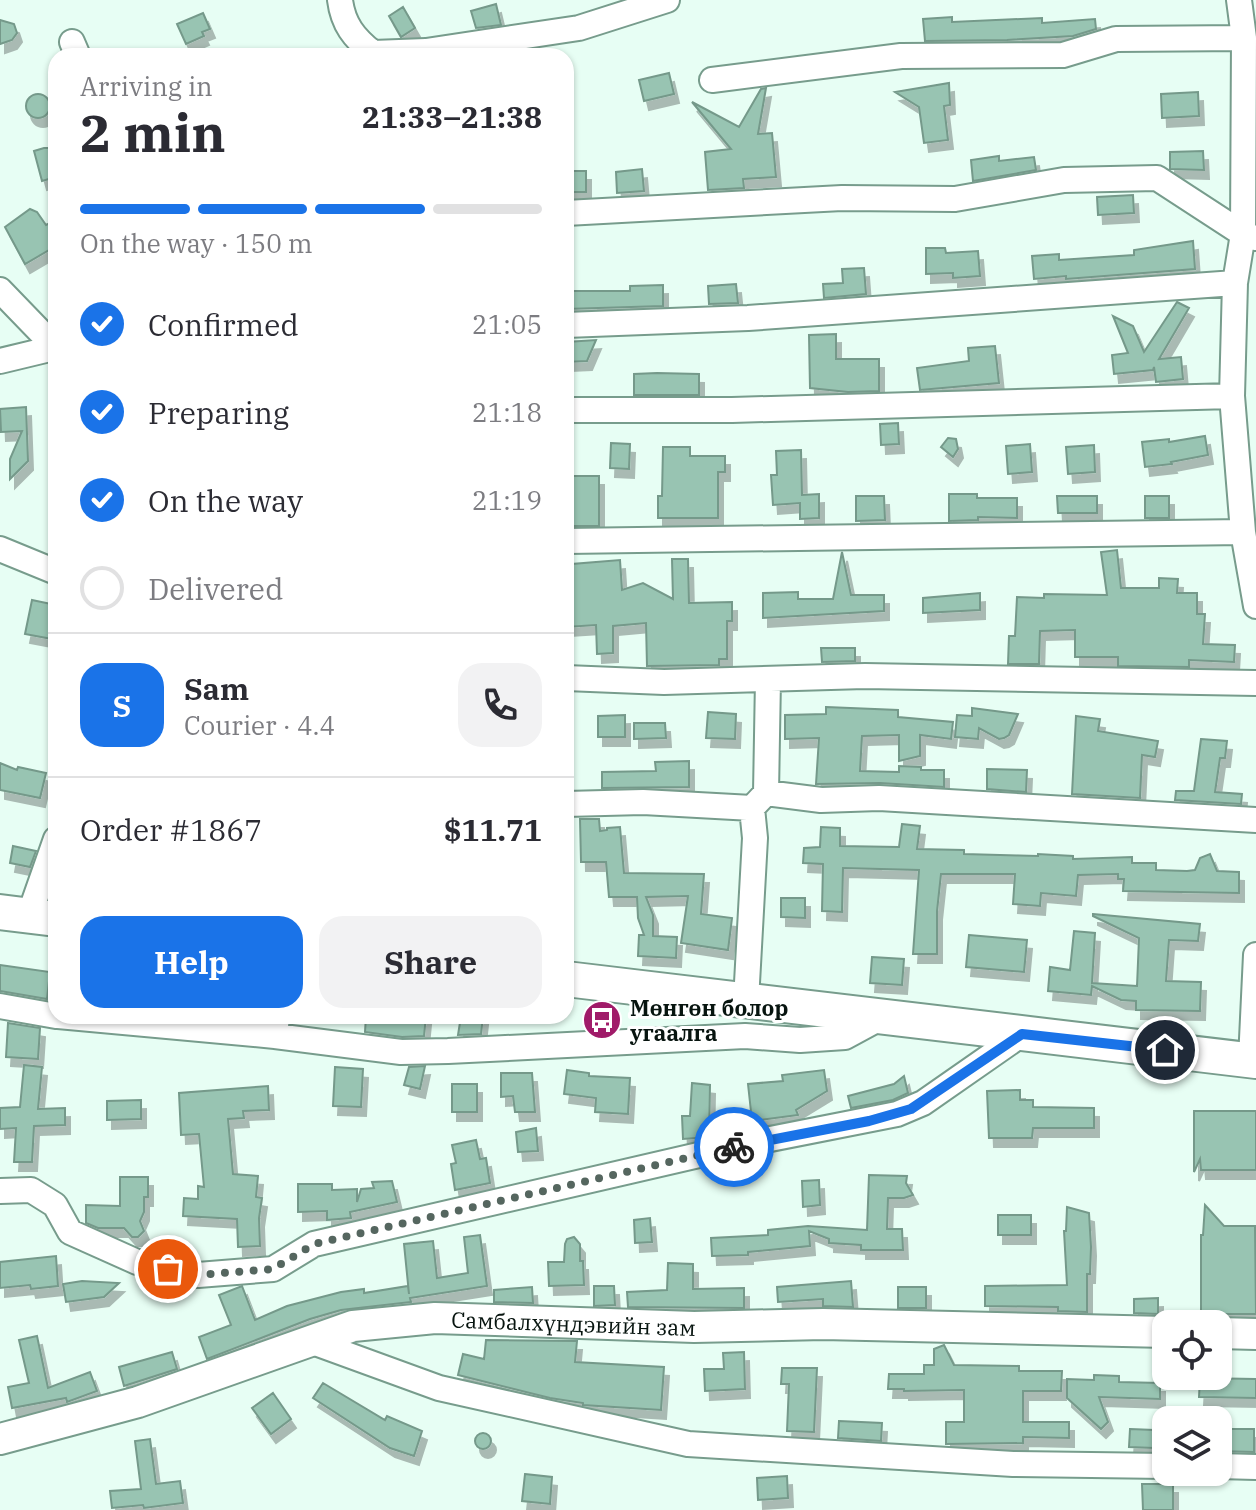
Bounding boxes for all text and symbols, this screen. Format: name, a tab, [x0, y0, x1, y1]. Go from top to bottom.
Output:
text: Arriving in	[80, 69, 213, 103]
text: 21:33–21:38	[362, 97, 542, 136]
text: 2 min	[80, 99, 226, 166]
text: On the way · 150 m	[80, 226, 313, 260]
icon: check	[80, 302, 124, 346]
text: Confirmed	[148, 305, 299, 344]
text: 21:05	[472, 307, 542, 341]
icon: check	[80, 390, 124, 434]
text: Preparing	[148, 393, 289, 432]
text: 21:18	[472, 395, 542, 429]
icon: check	[80, 478, 124, 522]
text: On the way	[148, 481, 303, 520]
text: 21:19	[472, 483, 542, 517]
text: Delivered	[148, 569, 283, 608]
button: phone	[458, 663, 542, 747]
text: Sam	[184, 669, 249, 708]
text: S	[113, 686, 131, 725]
text: Courier · 4.4	[184, 708, 335, 742]
text: Order #1867	[80, 810, 262, 849]
text: $11.71	[444, 810, 542, 849]
button: Help	[80, 916, 303, 1008]
button: Share	[319, 916, 542, 1008]
place label: Мөнгөн болор угаалга	[629, 993, 788, 1047]
bus stop icon: Мөнгөн болор угаалга	[581, 999, 623, 1041]
pin	[1131, 1016, 1199, 1084]
icon: home	[1143, 1028, 1187, 1072]
courier	[694, 1107, 774, 1187]
icon: bike	[712, 1125, 756, 1169]
pin	[134, 1235, 202, 1303]
icon: bag	[146, 1247, 190, 1291]
street label: Самбалхүндэвийн зам	[451, 1304, 697, 1342]
map controls	[1152, 1310, 1232, 1486]
button: locate	[1152, 1310, 1232, 1390]
button: layers	[1152, 1406, 1232, 1486]

